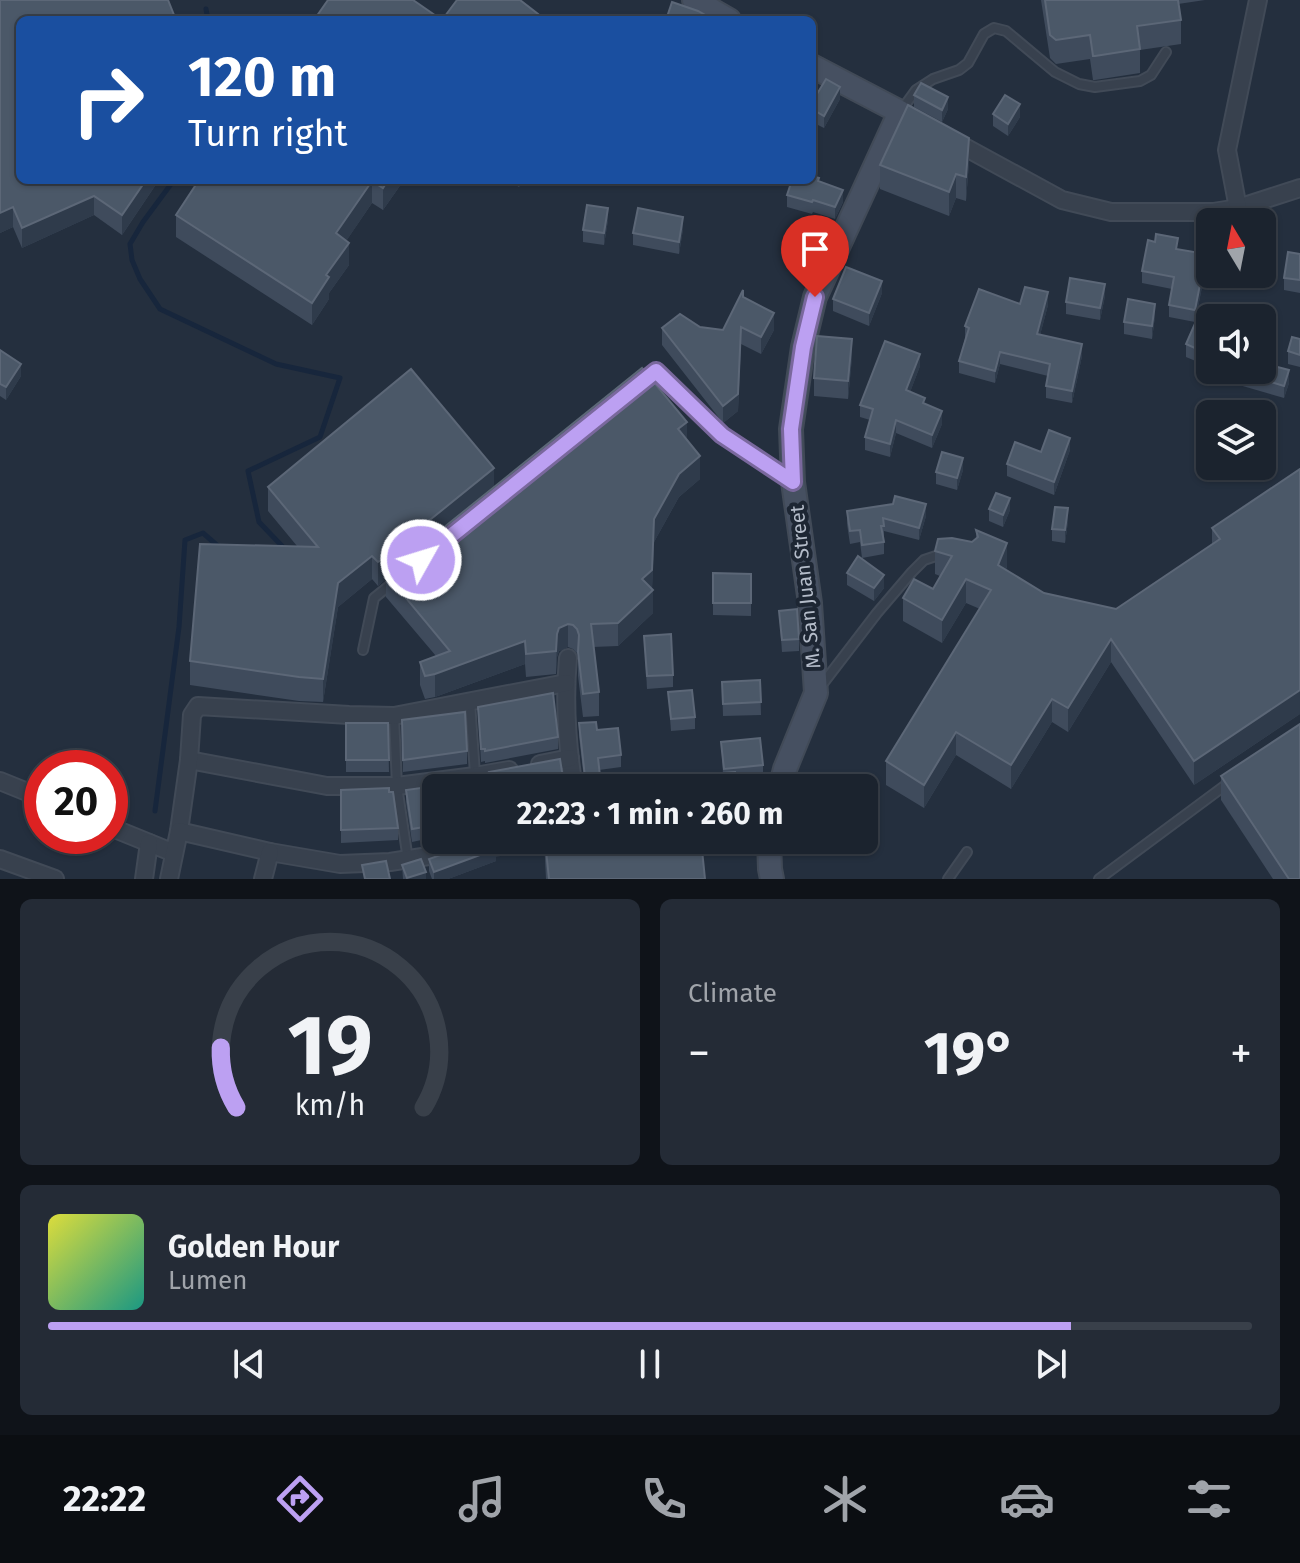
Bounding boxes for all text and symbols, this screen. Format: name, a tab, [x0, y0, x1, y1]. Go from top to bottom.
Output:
text: 120 m	[188, 44, 336, 111]
icon: right	[56, 48, 160, 152]
text: Turn right	[188, 112, 348, 156]
north arrow	[1196, 208, 1276, 288]
map controls	[1196, 208, 1276, 480]
pin	[781, 215, 849, 297]
icon: arrive	[793, 227, 837, 271]
button: sound	[1196, 304, 1276, 384]
button: layers	[1196, 400, 1276, 480]
street label: M. San Juan Street	[784, 503, 826, 670]
position arrow	[379, 518, 463, 602]
speed limit sign: 20	[24, 750, 128, 854]
text: 22:23 · 1 min · 260 m	[517, 796, 783, 832]
text: Climate	[688, 978, 777, 1009]
text: 19	[287, 996, 373, 1096]
text: 19°	[924, 1018, 1016, 1090]
text: −	[688, 1027, 710, 1080]
text: +	[1230, 1027, 1252, 1080]
text: km/h	[295, 1088, 365, 1123]
text: Golden Hour	[168, 1229, 339, 1265]
text: Lumen	[168, 1265, 247, 1296]
icon: previous	[227, 1342, 271, 1386]
icon: pause	[628, 1342, 672, 1386]
icon: next	[1029, 1342, 1073, 1386]
icon: directions	[272, 1471, 328, 1527]
icon: music	[454, 1471, 510, 1527]
icon: phone	[636, 1471, 692, 1527]
icon: climate	[817, 1471, 873, 1527]
icon: car	[999, 1471, 1055, 1527]
icon: filters	[1181, 1471, 1237, 1527]
text: 22:22	[63, 1477, 146, 1521]

